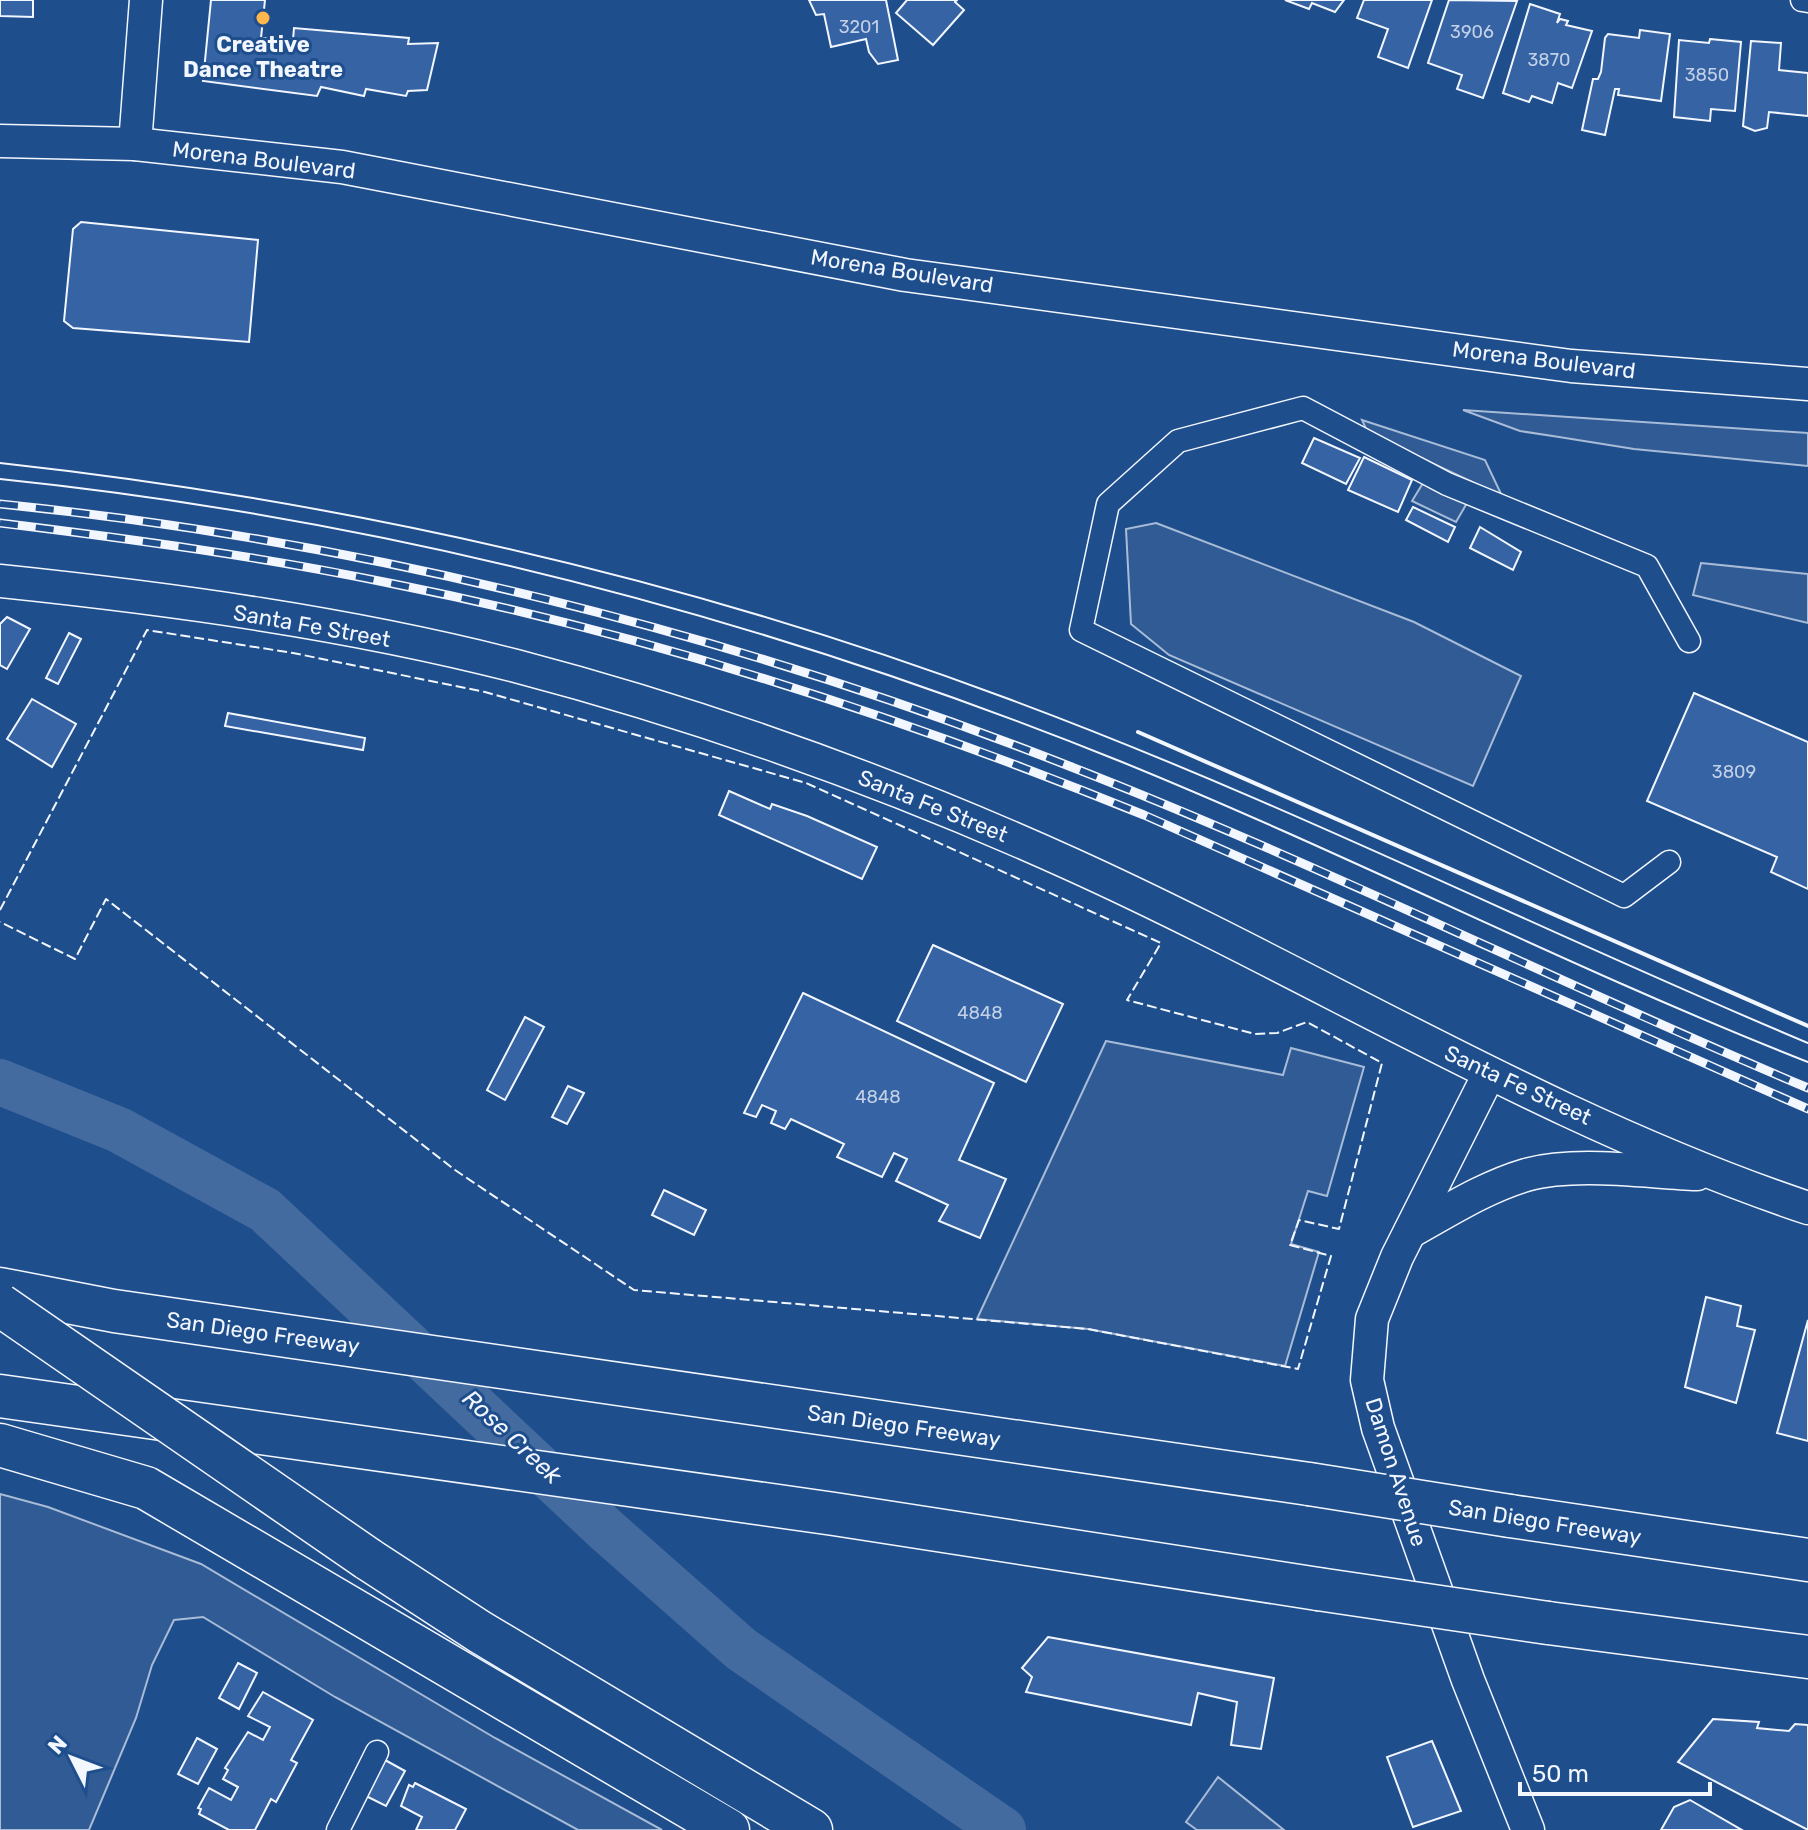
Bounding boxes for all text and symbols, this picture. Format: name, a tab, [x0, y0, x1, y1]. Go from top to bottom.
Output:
marker: Creative Dance Theatre	[254, 9, 272, 27]
house number: 3201	[839, 16, 879, 38]
house number: 3906	[1450, 21, 1494, 43]
place label: Creative Dance Theatre	[183, 31, 343, 83]
house number: 3870	[1528, 49, 1570, 71]
house number: 3850	[1685, 64, 1729, 86]
street label: Morena Boulevard	[171, 135, 357, 185]
street label: Morena Boulevard	[809, 243, 995, 299]
street label: Morena Boulevard	[1451, 335, 1637, 385]
street label: Santa Fe Street	[231, 599, 393, 653]
house number: 3809	[1712, 761, 1756, 783]
street label: Santa Fe Street	[854, 764, 1012, 848]
house number: 4848	[957, 1002, 1003, 1024]
street label: Santa Fe Street	[1440, 1039, 1596, 1131]
house number: 4848	[855, 1086, 901, 1108]
street label: San Diego Freeway	[165, 1306, 361, 1360]
water label: Rose Creek	[457, 1384, 568, 1490]
street label: Damon Avenue	[1359, 1394, 1433, 1550]
street label: San Diego Freeway	[806, 1399, 1002, 1453]
street label: San Diego Freeway	[1447, 1493, 1643, 1551]
north arrow	[32, 1718, 112, 1798]
text: N	[42, 1730, 73, 1760]
scale bar	[1520, 1746, 1710, 1796]
text: 50 m	[1532, 1760, 1589, 1788]

